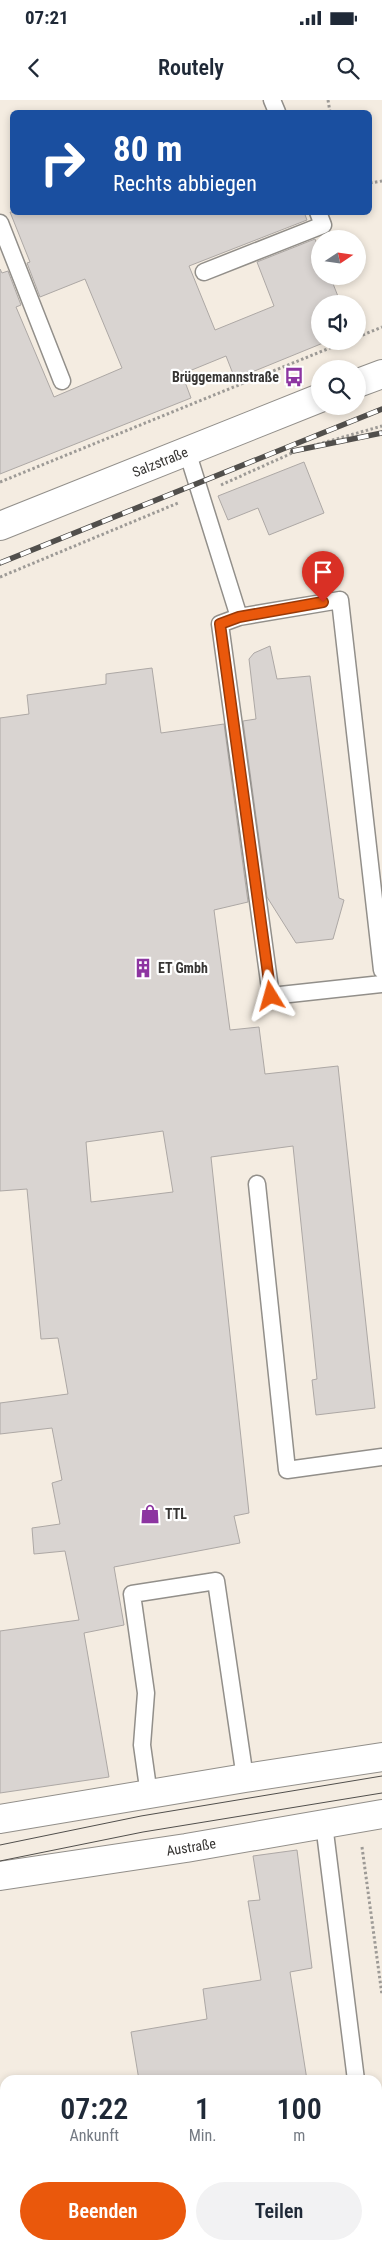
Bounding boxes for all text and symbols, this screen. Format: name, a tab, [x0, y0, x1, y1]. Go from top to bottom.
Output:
text: 07:21	[25, 6, 69, 29]
icon: back	[20, 54, 48, 82]
icon: search	[334, 54, 362, 82]
text: Routely	[158, 55, 224, 80]
text: 80 m	[113, 129, 182, 170]
icon: right	[30, 130, 95, 195]
text: Rechts abbiegen	[113, 171, 257, 196]
north arrow	[311, 230, 366, 285]
map controls	[311, 230, 366, 415]
button: sound	[311, 295, 366, 350]
button: search	[311, 360, 366, 415]
bus stop icon: Brüggemannstraße	[283, 366, 305, 388]
place label: Brüggemannstraße	[172, 369, 279, 385]
street label: Salzstraße	[130, 443, 190, 480]
pin	[302, 551, 344, 602]
icon: arrive	[309, 558, 337, 586]
building icon: ET Gmbh	[132, 957, 154, 979]
place label: ET Gmbh	[158, 960, 208, 976]
position arrow	[244, 969, 296, 1021]
shop icon: TTL	[139, 1503, 161, 1525]
place label: TTL	[165, 1506, 187, 1522]
street label: Austraße	[165, 1835, 217, 1859]
text: 07:22	[60, 2091, 128, 2126]
text: 1	[195, 2091, 210, 2126]
text: 100	[277, 2091, 322, 2126]
text: Ankunft	[70, 2126, 119, 2145]
text: Min.	[189, 2126, 216, 2145]
text: m	[293, 2126, 305, 2145]
button: Beenden	[20, 2182, 186, 2240]
button: Teilen	[196, 2182, 362, 2240]

